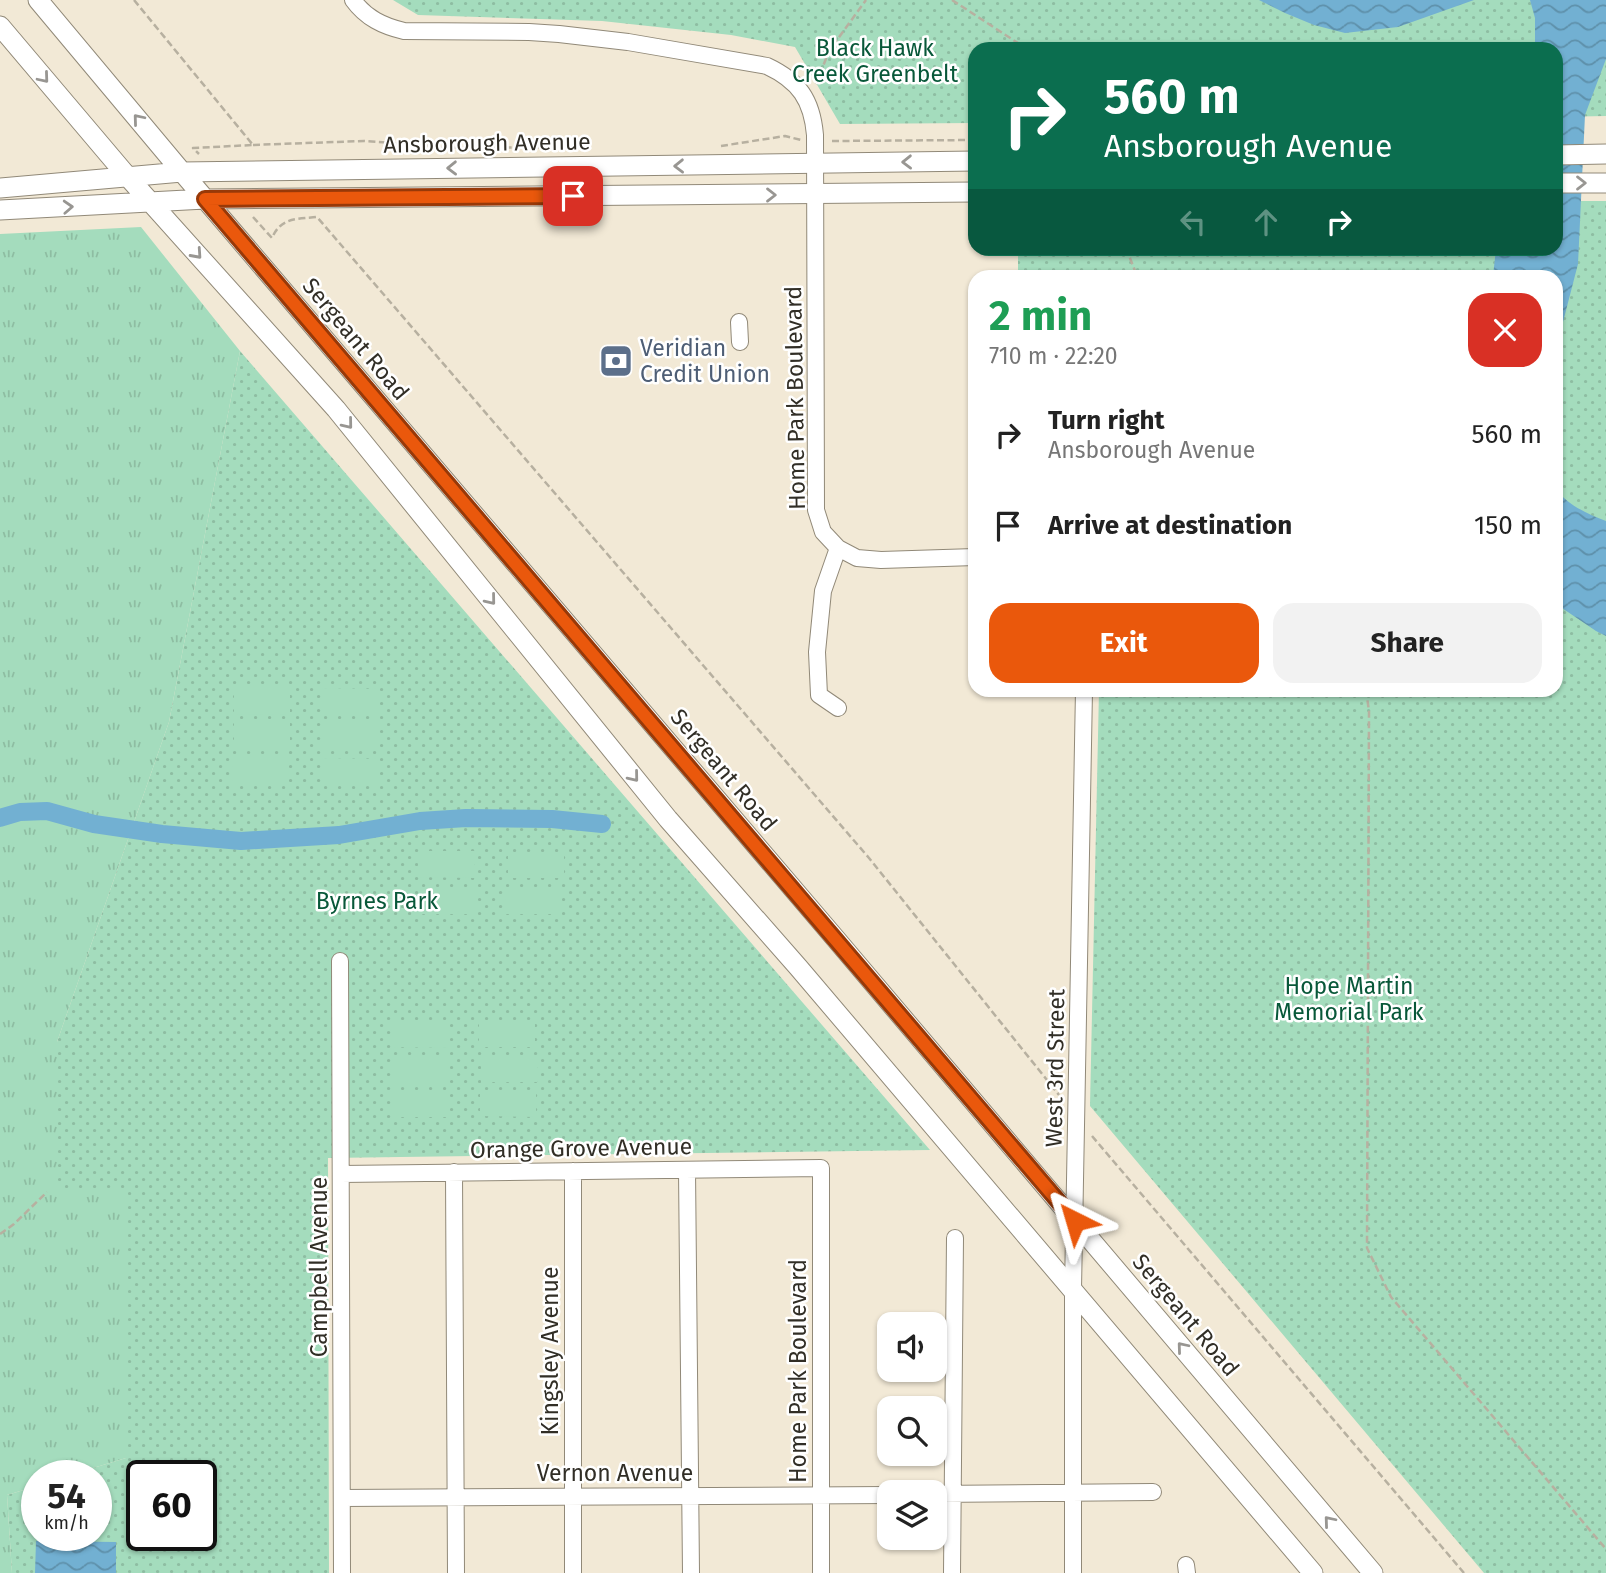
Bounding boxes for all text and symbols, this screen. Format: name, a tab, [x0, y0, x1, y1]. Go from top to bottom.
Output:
park label: Black Hawk Creek Greenbelt	[792, 34, 959, 88]
text: 560 m	[1104, 67, 1240, 126]
one-way arrow	[36, 70, 48, 83]
icon: right	[989, 70, 1080, 161]
one-way arrow	[134, 115, 146, 128]
street label: Ansborough Avenue	[383, 127, 591, 159]
text: Ansborough Avenue	[1104, 127, 1393, 165]
one-way arrow	[901, 155, 912, 170]
one-way arrow	[673, 158, 684, 173]
one-way arrow	[446, 161, 457, 176]
pin	[543, 166, 603, 226]
one-way arrow	[1576, 175, 1587, 191]
icon: arrive	[554, 177, 592, 215]
one-way arrow	[766, 187, 777, 203]
one-way arrow	[63, 200, 74, 215]
icon: left	[1174, 203, 1212, 241]
icon: ahead	[1247, 203, 1285, 241]
icon: right	[1320, 203, 1358, 241]
one-way arrow	[189, 245, 201, 258]
street label: Sergeant Road	[297, 272, 415, 406]
street label: Home Park Boulevard	[779, 286, 811, 510]
text: 2 min	[989, 291, 1092, 341]
button: close	[1468, 293, 1542, 367]
place label: Veridian Credit Union	[640, 334, 770, 388]
bank icon: Veridian Credit Union	[597, 342, 635, 380]
text: 710 m · 22:20	[989, 342, 1118, 370]
text: Turn right	[1048, 405, 1165, 436]
one-way arrow	[340, 415, 352, 428]
icon: right	[989, 416, 1027, 454]
text: 560 m	[1471, 419, 1542, 450]
text: Ansborough Avenue	[1048, 436, 1255, 464]
icon: arrive	[989, 507, 1027, 545]
text: Arrive at destination	[1048, 510, 1292, 541]
text: 150 m	[1474, 510, 1542, 541]
one-way arrow	[483, 592, 495, 605]
button: Exit	[989, 603, 1259, 683]
button: Share	[1273, 603, 1542, 683]
street label: Sergeant Road	[665, 703, 783, 837]
one-way arrow	[626, 770, 639, 782]
park label: Byrnes Park	[316, 887, 438, 915]
park label: Hope Martin Memorial Park	[1274, 972, 1424, 1026]
street label: West 3rd Street	[1040, 988, 1070, 1147]
street label: Orange Grove Avenue	[470, 1132, 692, 1164]
street label: Campbell Avenue	[305, 1177, 333, 1357]
position arrow	[1038, 1184, 1112, 1258]
street label: Sergeant Road	[1127, 1248, 1245, 1382]
street label: Home Park Boulevard	[784, 1259, 812, 1483]
street label: Kingsley Avenue	[536, 1267, 564, 1435]
map controls	[877, 1312, 947, 1550]
button: sound	[877, 1312, 947, 1382]
one-way arrow	[1178, 1343, 1190, 1356]
button: search	[877, 1396, 947, 1466]
street label: Vernon Avenue	[537, 1459, 693, 1487]
speed limit sign: 60	[126, 1460, 217, 1551]
text: 54	[47, 1475, 86, 1517]
button: layers	[877, 1480, 947, 1550]
text: km/h	[44, 1512, 89, 1534]
one-way arrow	[1324, 1516, 1337, 1529]

